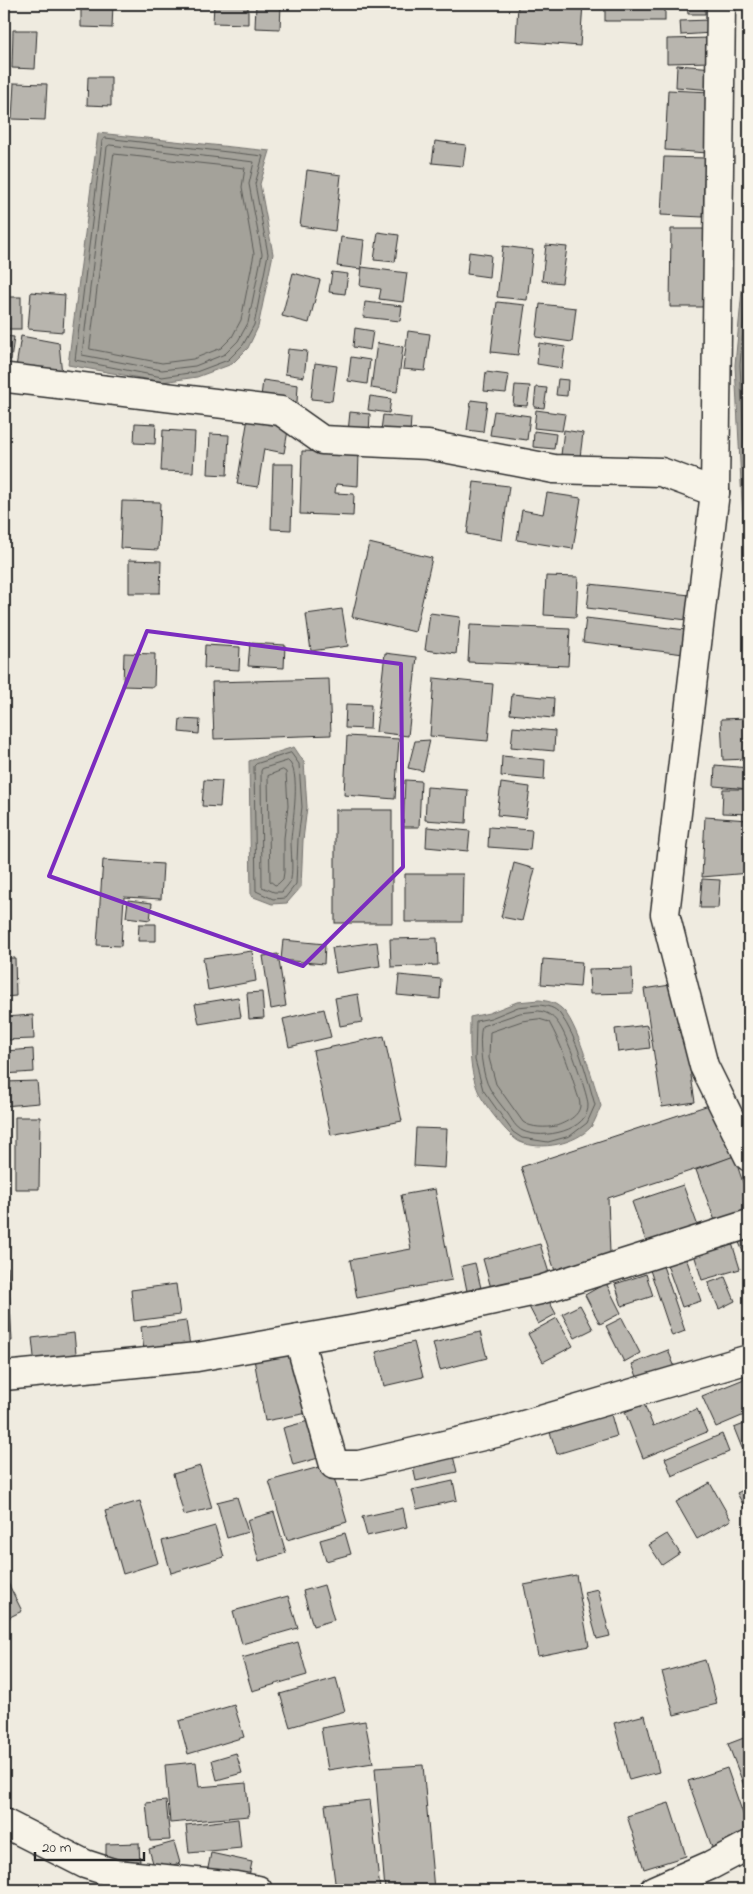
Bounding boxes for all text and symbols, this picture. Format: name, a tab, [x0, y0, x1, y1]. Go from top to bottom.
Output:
scale bar	[35, 1829, 144, 1861]
text: 20 m	[42, 1837, 72, 1859]

